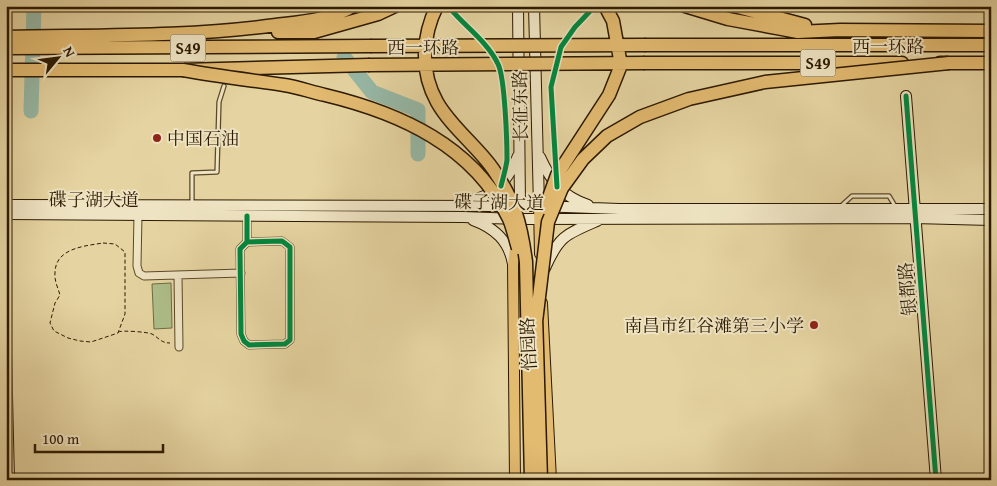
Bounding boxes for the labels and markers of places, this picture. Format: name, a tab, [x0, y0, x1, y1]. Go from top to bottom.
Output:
place label: 中国石油	[167, 125, 239, 152]
marker: 中国石油	[151, 132, 163, 144]
place label: 南昌市红谷滩第三小学	[624, 312, 804, 339]
marker: 南昌市红谷滩第三小学	[808, 319, 820, 331]

